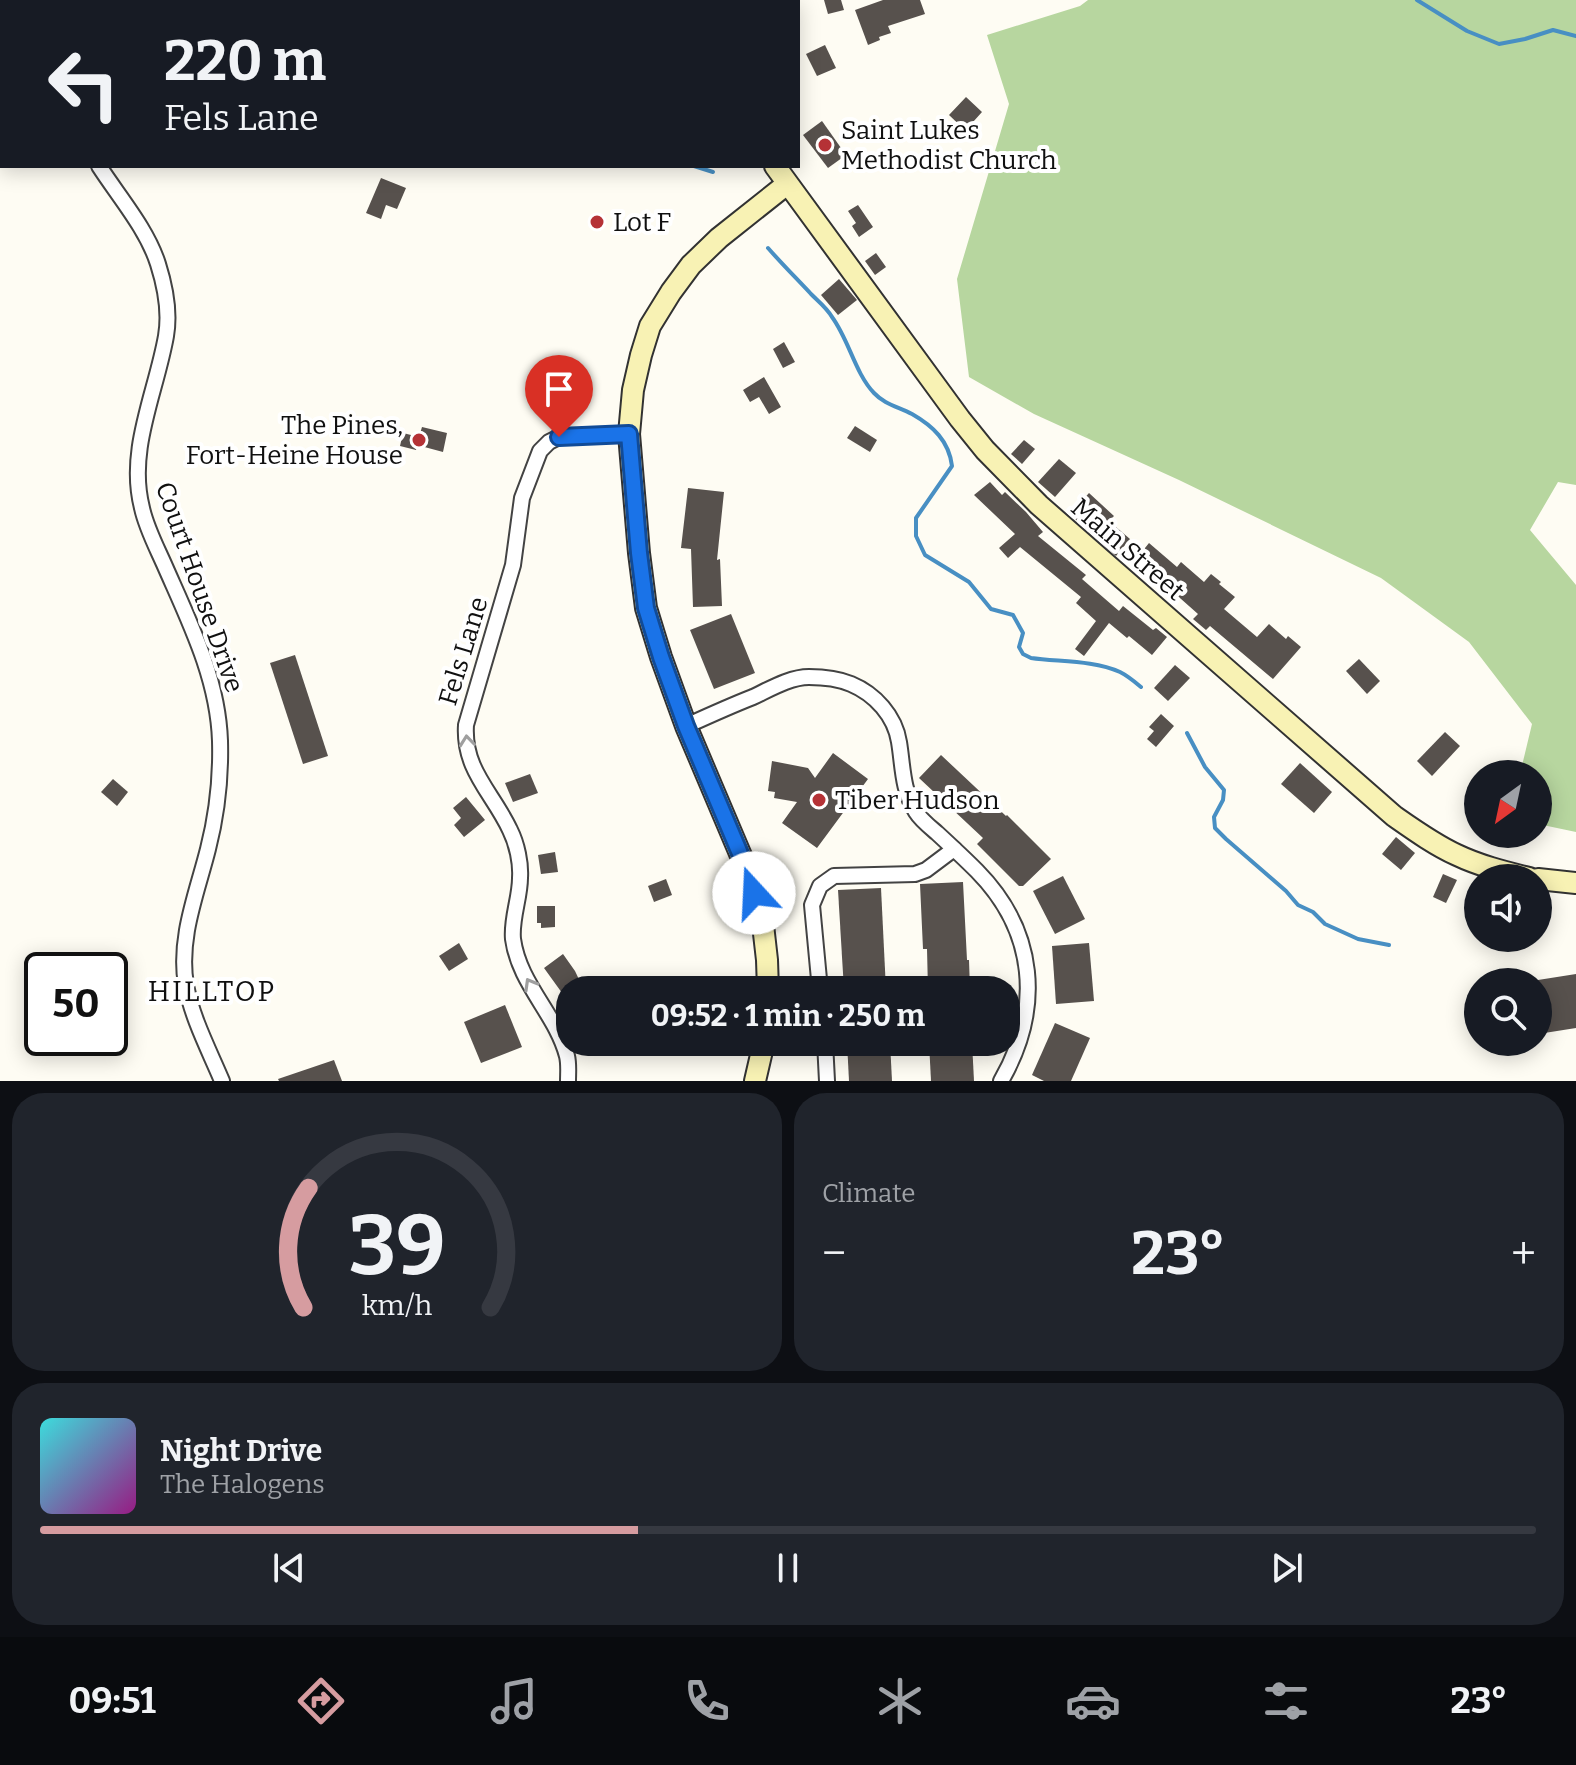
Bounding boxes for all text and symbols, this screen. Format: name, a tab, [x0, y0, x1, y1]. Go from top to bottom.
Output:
text: 220 m	[164, 28, 326, 95]
icon: left	[32, 32, 136, 136]
text: Fels Lane	[164, 96, 319, 140]
place label: Saint Lukes Methodist Church	[841, 115, 1057, 176]
marker: Saint Lukes Methodist Church	[816, 136, 834, 154]
place label: Lot F	[613, 207, 671, 238]
marker: Lot F	[588, 213, 606, 231]
pin	[525, 355, 593, 437]
icon: arrive	[537, 367, 581, 411]
place label: The Pines, Fort-Heine House	[186, 410, 403, 471]
marker: The Pines, Fort-Heine House	[410, 431, 428, 449]
street label: Court House Drive	[149, 478, 250, 696]
street label: Main Street	[1065, 492, 1191, 607]
street label: Fels Lane	[432, 593, 495, 709]
one-way arrow	[459, 734, 476, 747]
north arrow	[1464, 760, 1552, 848]
map controls	[1464, 760, 1552, 1056]
place label: Tiber Hudson	[835, 785, 1000, 816]
marker: Tiber Hudson	[810, 791, 828, 809]
position arrow	[712, 851, 796, 935]
button: sound	[1464, 864, 1552, 952]
speed limit sign: 50	[24, 952, 128, 1056]
button: search	[1464, 968, 1552, 1056]
district label: HILLTOP	[148, 975, 276, 1008]
one-way arrow	[524, 978, 540, 993]
text: 09:52 · 1 min · 250 m	[651, 998, 925, 1034]
text: Climate	[822, 1178, 916, 1209]
text: 39	[348, 1196, 446, 1296]
text: 23°	[1131, 1218, 1226, 1290]
text: −	[822, 1227, 846, 1280]
text: +	[1511, 1227, 1536, 1280]
text: km/h	[362, 1288, 433, 1323]
text: Night Drive	[160, 1433, 322, 1469]
text: The Halogens	[160, 1469, 325, 1500]
icon: previous	[267, 1546, 311, 1590]
icon: pause	[766, 1546, 810, 1590]
icon: next	[1265, 1546, 1309, 1590]
icon: directions	[293, 1673, 349, 1729]
icon: music	[486, 1673, 542, 1729]
icon: phone	[679, 1673, 735, 1729]
icon: climate	[872, 1673, 928, 1729]
icon: car	[1065, 1673, 1121, 1729]
icon: filters	[1258, 1673, 1314, 1729]
text: 09:51	[68, 1679, 156, 1723]
text: 23°	[1451, 1679, 1507, 1723]

